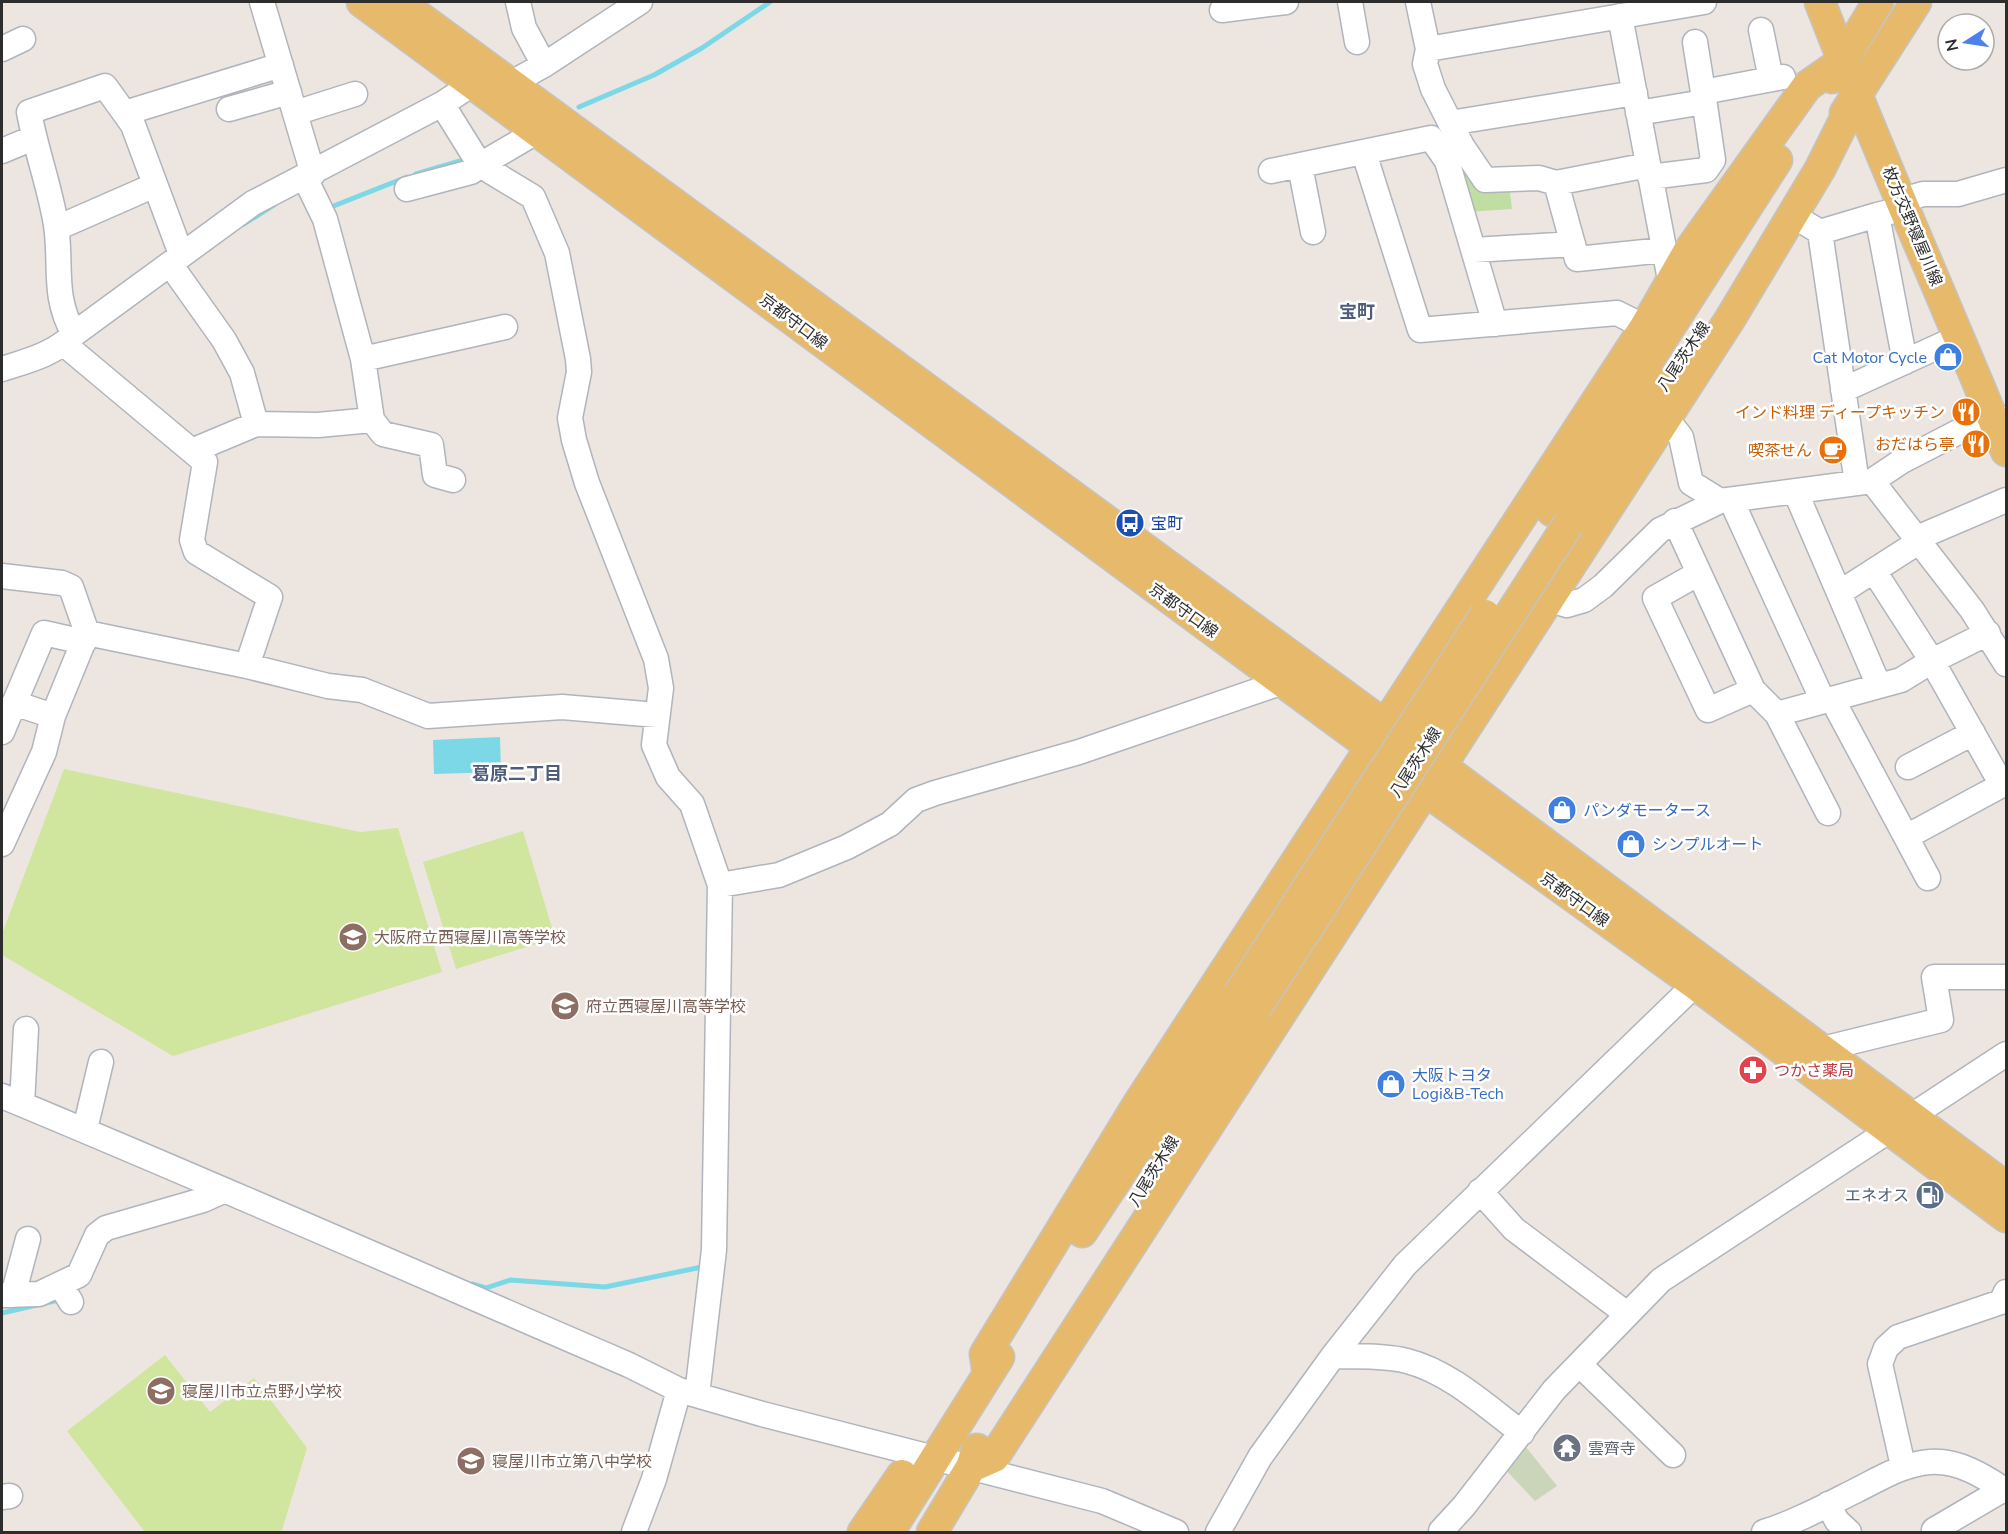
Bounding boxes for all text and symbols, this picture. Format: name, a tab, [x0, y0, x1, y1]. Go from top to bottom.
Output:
north arrow	[1936, 12, 1996, 72]
text: N	[1940, 37, 1964, 53]
street label: 枚方交野寝屋川線	[1877, 163, 1947, 290]
street label: 京都守口線	[755, 289, 832, 355]
district label: 宝町	[1339, 300, 1375, 324]
street label: 八尾茨木線	[1652, 317, 1715, 396]
shop icon: Cat Motor Cycle	[1932, 341, 1964, 373]
place label: Cat Motor Cycle	[1812, 347, 1927, 369]
restaurant icon: インド料理 ディープキッチン	[1950, 396, 1982, 428]
place label: インド料理 ディープキッチン	[1735, 402, 1945, 424]
restaurant icon: おだはら亭	[1960, 428, 1992, 460]
cafe icon: 喫茶せん	[1817, 434, 1849, 466]
place label: おだはら亭	[1875, 434, 1955, 456]
place label: 喫茶せん	[1748, 440, 1812, 462]
bus stop icon: 宝町	[1114, 507, 1146, 539]
place label: 宝町	[1151, 513, 1183, 535]
street label: 京都守口線	[1145, 578, 1222, 643]
street label: 八尾茨木線	[1385, 723, 1447, 802]
district label: 葛原二丁目	[472, 762, 562, 786]
shop icon: パンダモータース	[1546, 794, 1578, 826]
place label: パンダモータース	[1583, 800, 1711, 822]
shop icon: シンプルオート	[1615, 828, 1647, 860]
place label: シンプルオート	[1652, 834, 1764, 856]
street label: 京都守口線	[1536, 867, 1613, 932]
school or university icon: 大阪府立西寝屋川高等学校	[337, 921, 369, 953]
place label: 大阪府立西寝屋川高等学校	[374, 927, 566, 949]
school or university icon: 府立西寝屋川高等学校	[549, 990, 581, 1022]
place label: 府立西寝屋川高等学校	[586, 996, 746, 1018]
pharmacy icon: つかさ薬局	[1737, 1054, 1769, 1086]
place label: つかさ薬局	[1774, 1060, 1854, 1082]
place label: 大阪トヨタ Logi&B-Tech	[1412, 1065, 1504, 1105]
shop icon: 大阪トヨタ Logi&B-Tech	[1375, 1068, 1407, 1100]
street label: 八尾茨木線	[1123, 1132, 1184, 1211]
fuel station icon: エネオス	[1914, 1179, 1946, 1211]
place label: エネオス	[1845, 1185, 1909, 1207]
school or university icon: 寝屋川市立点野小学校	[145, 1375, 177, 1407]
place label: 寝屋川市立点野小学校	[182, 1381, 342, 1403]
temple icon: 雲齊寺	[1551, 1432, 1583, 1464]
place label: 雲齊寺	[1588, 1438, 1636, 1460]
school or university icon: 寝屋川市立第八中学校	[455, 1445, 487, 1477]
place label: 寝屋川市立第八中学校	[492, 1451, 652, 1473]

